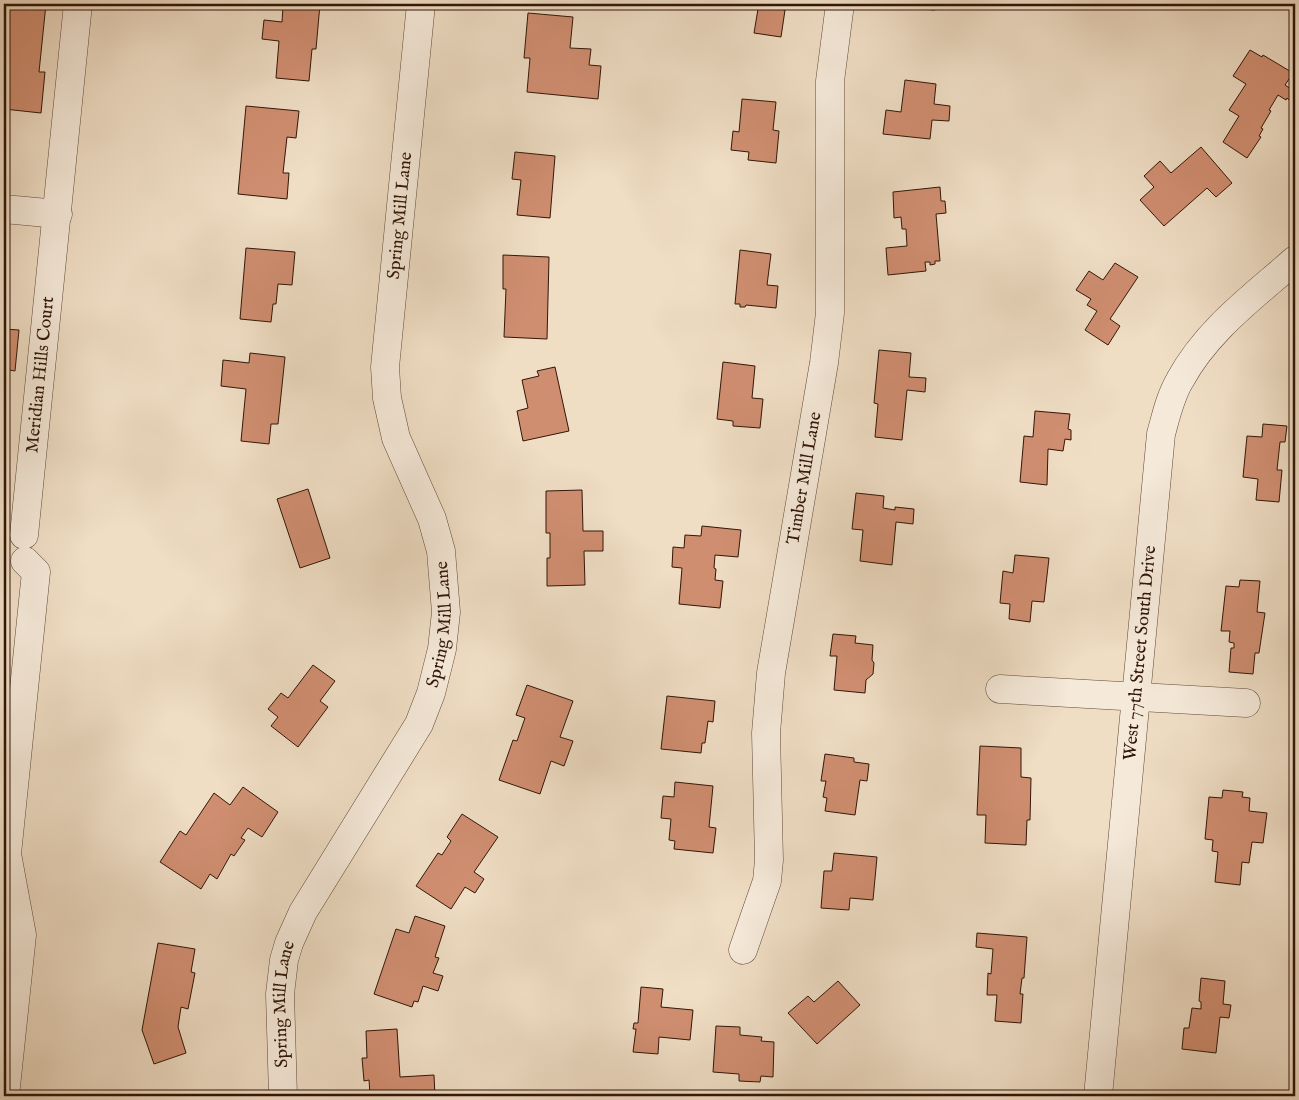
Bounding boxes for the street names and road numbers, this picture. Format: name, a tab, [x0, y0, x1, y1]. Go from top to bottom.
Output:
street label: Spring Mill Lane	[382, 151, 418, 280]
street label: Meridian Hills Court	[21, 295, 60, 454]
street label: Timber Mill Lane	[782, 410, 827, 546]
street label: West 77th Street South Drive	[1118, 544, 1162, 762]
street label: Spring Mill Lane	[421, 560, 458, 690]
street label: Spring Mill Lane	[268, 938, 301, 1068]

